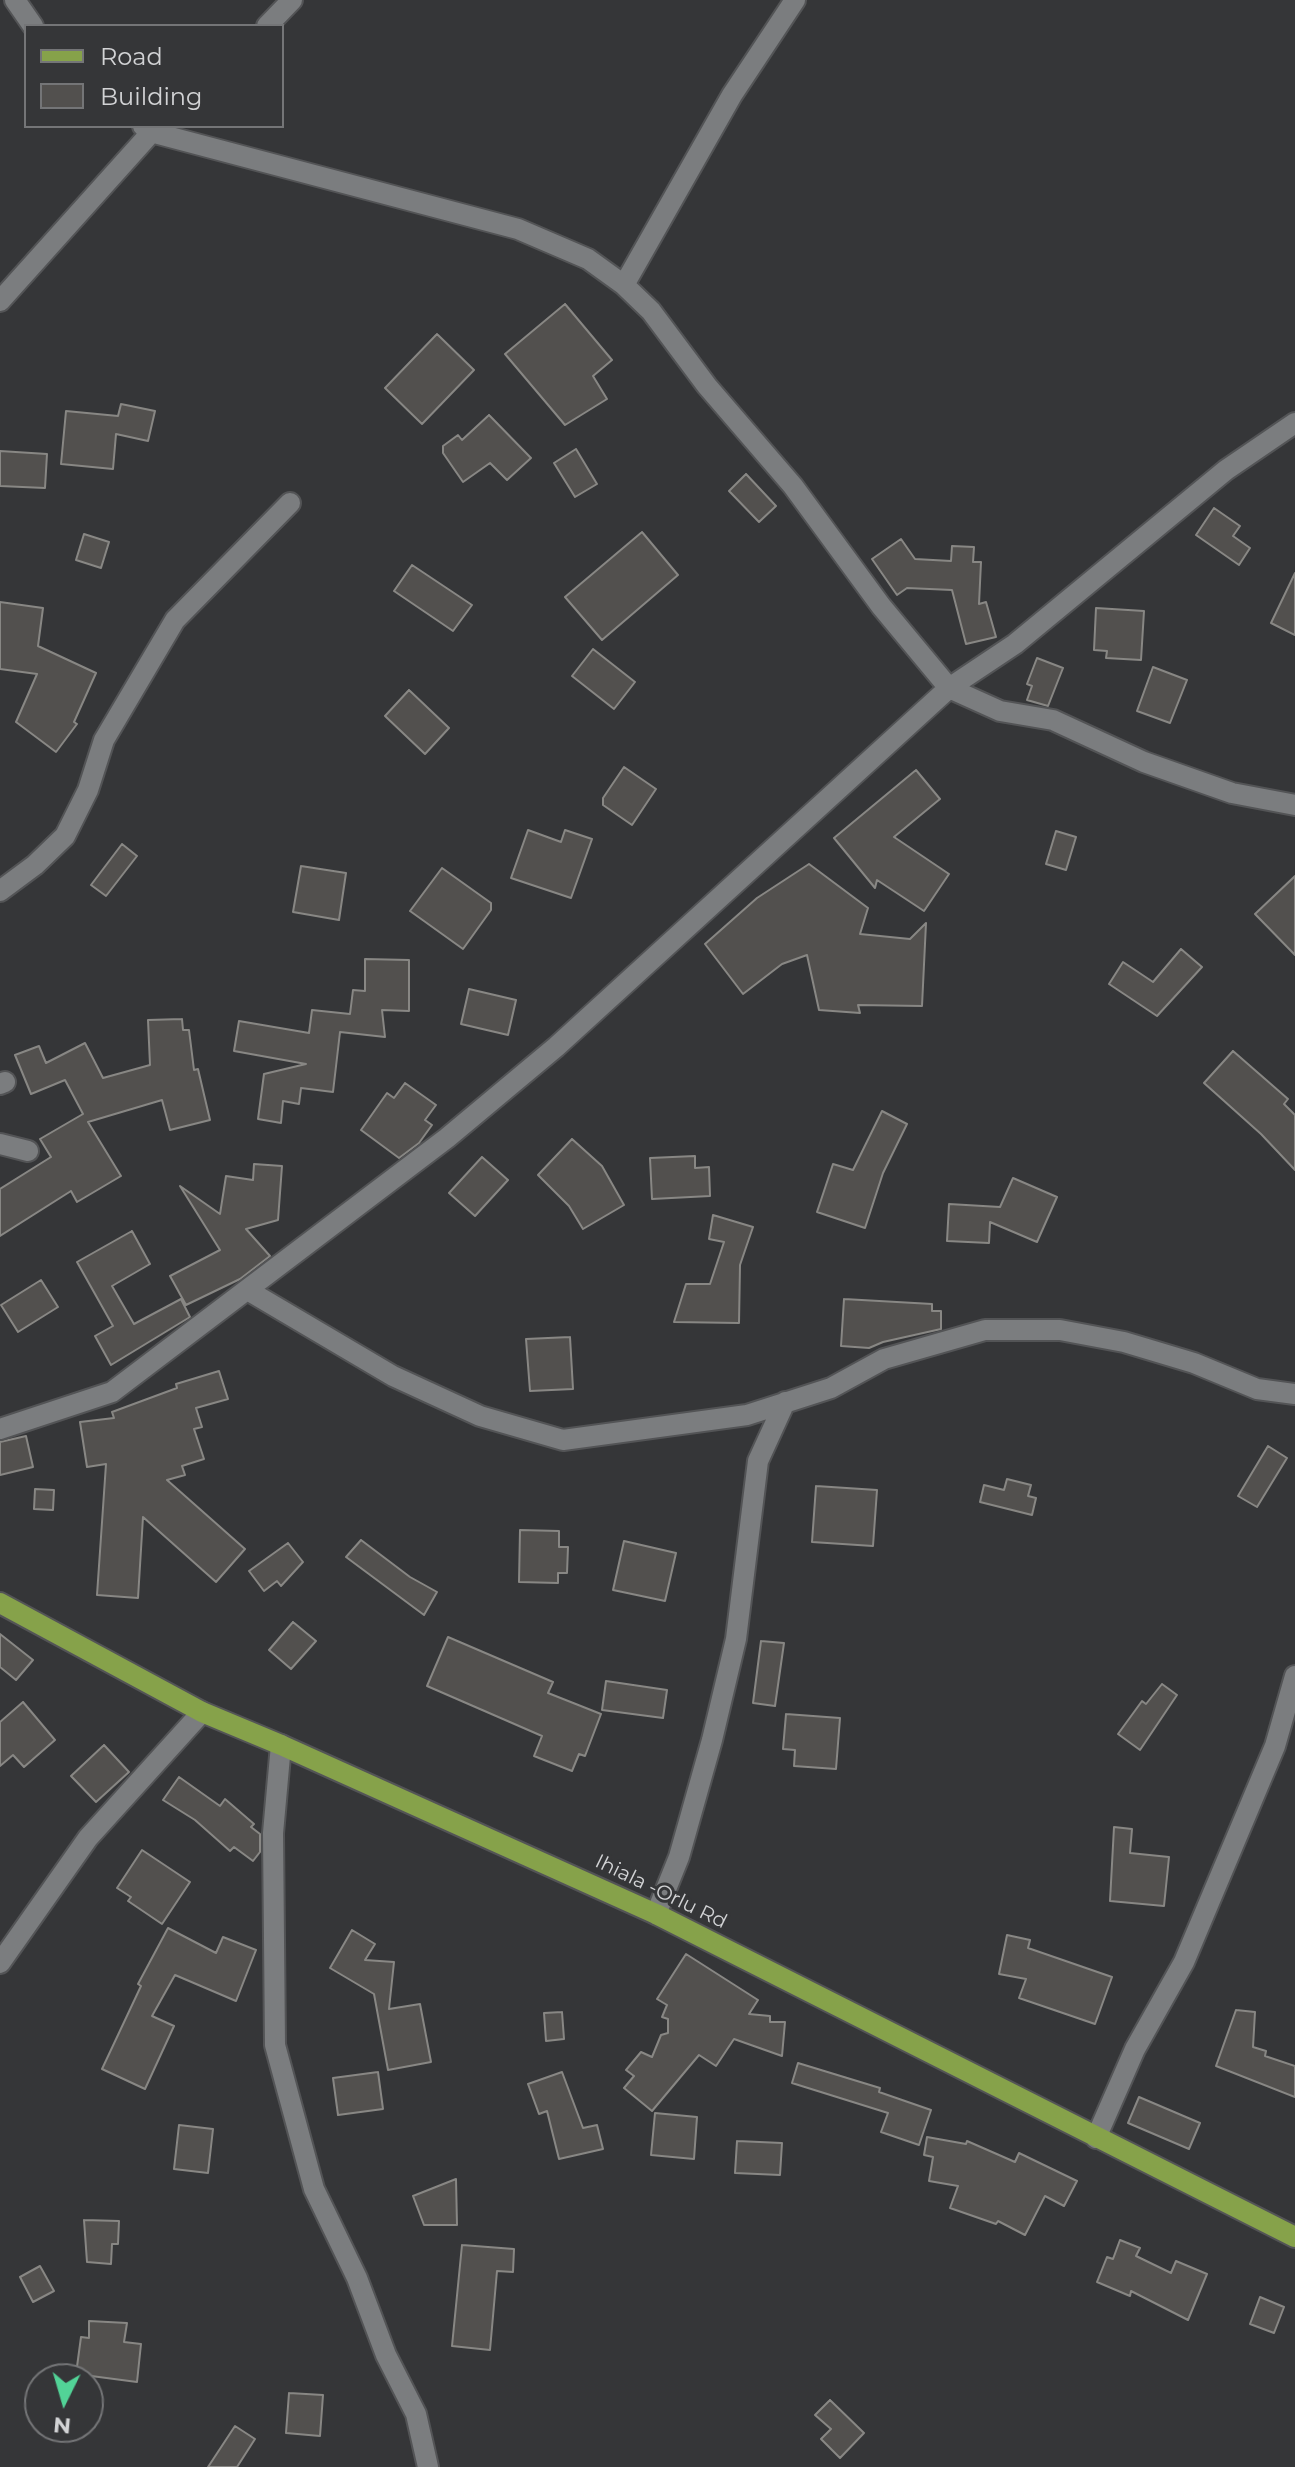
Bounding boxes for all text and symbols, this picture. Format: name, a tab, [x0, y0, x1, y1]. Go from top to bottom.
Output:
legend	[24, 24, 284, 128]
text: Road	[100, 42, 163, 71]
text: Building	[100, 82, 203, 111]
street label: Ihiala -Orlu Rd	[591, 1850, 731, 1934]
north arrow	[24, 2363, 104, 2443]
text: N	[52, 2411, 72, 2440]

